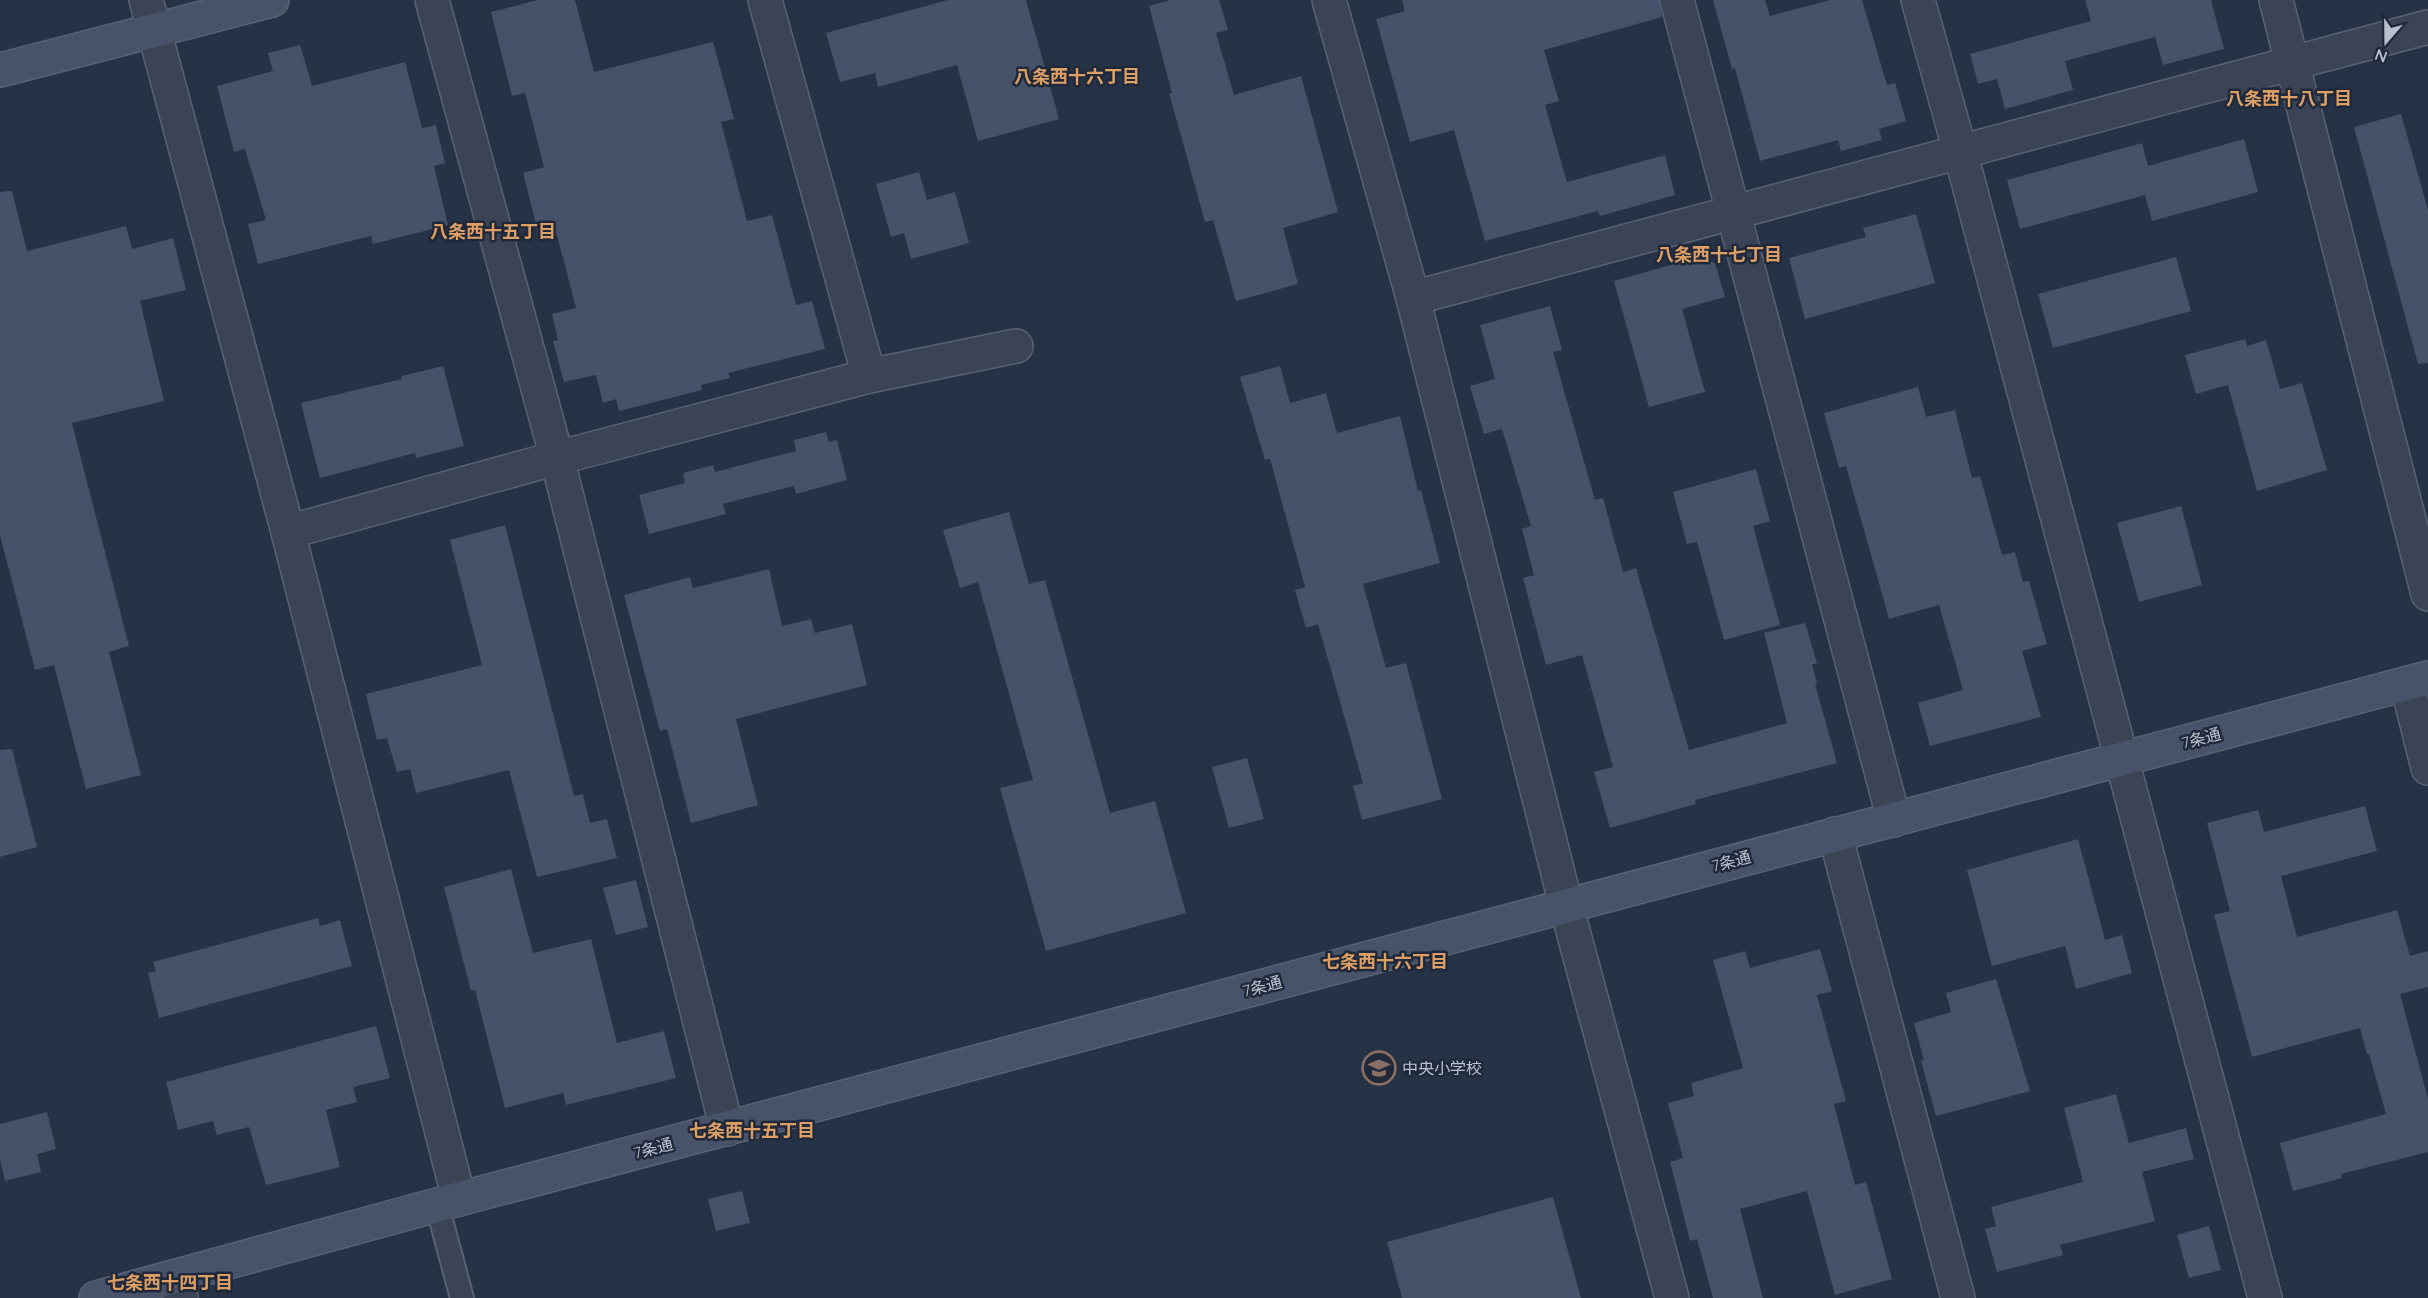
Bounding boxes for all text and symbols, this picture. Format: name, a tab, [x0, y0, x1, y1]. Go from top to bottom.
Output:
north arrow	[2356, 12, 2416, 72]
text: N	[2372, 45, 2390, 68]
district label: 八条西十六丁目	[1014, 65, 1140, 88]
district label: 八条西十八丁目	[2226, 87, 2352, 110]
district label: 八条西十五丁目	[430, 220, 556, 243]
district label: 八条西十七丁目	[1656, 243, 1782, 266]
street label: 7条通	[2179, 723, 2223, 753]
street label: 7条通	[1709, 846, 1753, 876]
district label: 七条西十六丁目	[1322, 950, 1448, 973]
street label: 7条通	[1240, 971, 1284, 1001]
school or university icon: 中央小学校	[1361, 1050, 1397, 1086]
place label: 中央小学校	[1402, 1058, 1482, 1078]
district label: 七条西十五丁目	[689, 1119, 815, 1142]
street label: 7条通	[631, 1133, 675, 1163]
district label: 七条西十四丁目	[107, 1271, 233, 1294]

